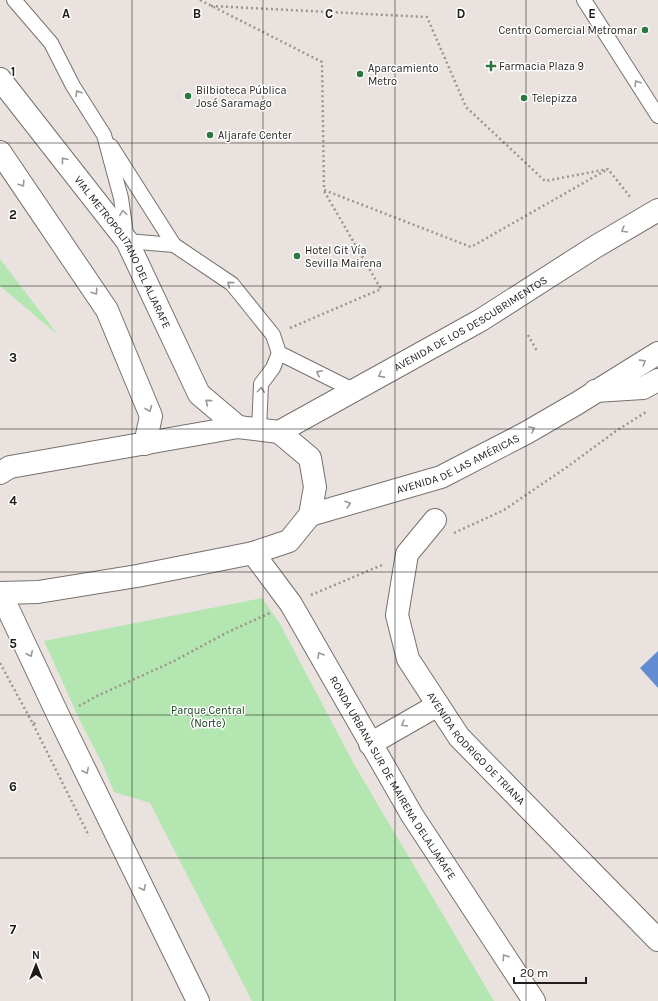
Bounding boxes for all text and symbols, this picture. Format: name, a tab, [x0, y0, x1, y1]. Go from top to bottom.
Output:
text: A	[62, 6, 70, 21]
text: B	[193, 6, 201, 21]
text: C	[325, 6, 333, 21]
text: D	[457, 6, 466, 21]
text: E	[588, 6, 596, 21]
place label: Centro Comercial Metromar	[498, 24, 637, 37]
marker: Centro Comercial Metromar	[640, 25, 650, 35]
place label: Farmacia Plaza 9	[499, 60, 584, 73]
marker: Farmacia Plaza 9	[486, 61, 496, 71]
place label: Aparcamiento Metro	[368, 62, 439, 88]
text: 1	[11, 64, 15, 79]
marker: Aparcamiento Metro	[355, 69, 365, 79]
one-way arrow	[634, 80, 642, 87]
place label: Bilbioteca Pública José Saramago	[196, 84, 287, 110]
one-way arrow	[75, 90, 83, 97]
marker: Bilbioteca Pública José Saramago	[183, 91, 193, 101]
place label: Telepizza	[532, 92, 577, 105]
marker: Telepizza	[519, 93, 529, 103]
place label: Aljarafe Center	[218, 129, 292, 142]
marker: Aljarafe Center	[205, 130, 215, 140]
one-way arrow	[62, 158, 69, 165]
street label: VIAL METROPOLITANO DEL ALJARAFE	[72, 173, 174, 330]
one-way arrow	[17, 179, 24, 186]
text: 2	[9, 207, 17, 222]
one-way arrow	[119, 210, 128, 216]
one-way arrow	[621, 225, 628, 232]
place label: Hotel Git Vía Sevilla Mairena	[305, 244, 382, 270]
marker: Hotel Git Vía Sevilla Mairena	[292, 251, 302, 261]
street label: AVENIDA DE LOS DESCUBRIMENTOS	[391, 273, 549, 374]
one-way arrow	[228, 281, 235, 288]
one-way arrow	[90, 287, 97, 294]
text: 3	[9, 350, 17, 365]
one-way arrow	[639, 359, 646, 366]
one-way arrow	[315, 370, 323, 378]
one-way arrow	[378, 371, 385, 378]
one-way arrow	[256, 387, 265, 393]
one-way arrow	[206, 400, 213, 407]
one-way arrow	[144, 406, 152, 413]
one-way arrow	[528, 427, 535, 434]
street label: AVENIDA DE LAS AMÉRICAS	[395, 431, 522, 496]
text: 4	[9, 493, 17, 508]
one-way arrow	[344, 500, 351, 509]
text: 5	[9, 636, 17, 651]
one-way arrow	[25, 650, 33, 658]
one-way arrow	[317, 652, 324, 659]
street label: RONDA URBANA SUR DE MAIRENA DELALJARAFE	[327, 674, 459, 882]
street label: AVENIDA RODRIGO DE TRIANA	[425, 689, 528, 808]
park label: Parque Central (Norte)	[171, 704, 245, 730]
one-way arrow	[401, 720, 408, 727]
one-way arrow	[81, 767, 89, 775]
text: 6	[9, 779, 17, 794]
one-way arrow	[138, 884, 146, 892]
text: 7	[10, 922, 17, 937]
north arrow	[16, 945, 56, 985]
text: N	[32, 949, 40, 962]
one-way arrow	[502, 954, 510, 961]
scale bar	[514, 959, 586, 985]
text: 20 m	[520, 966, 548, 980]

